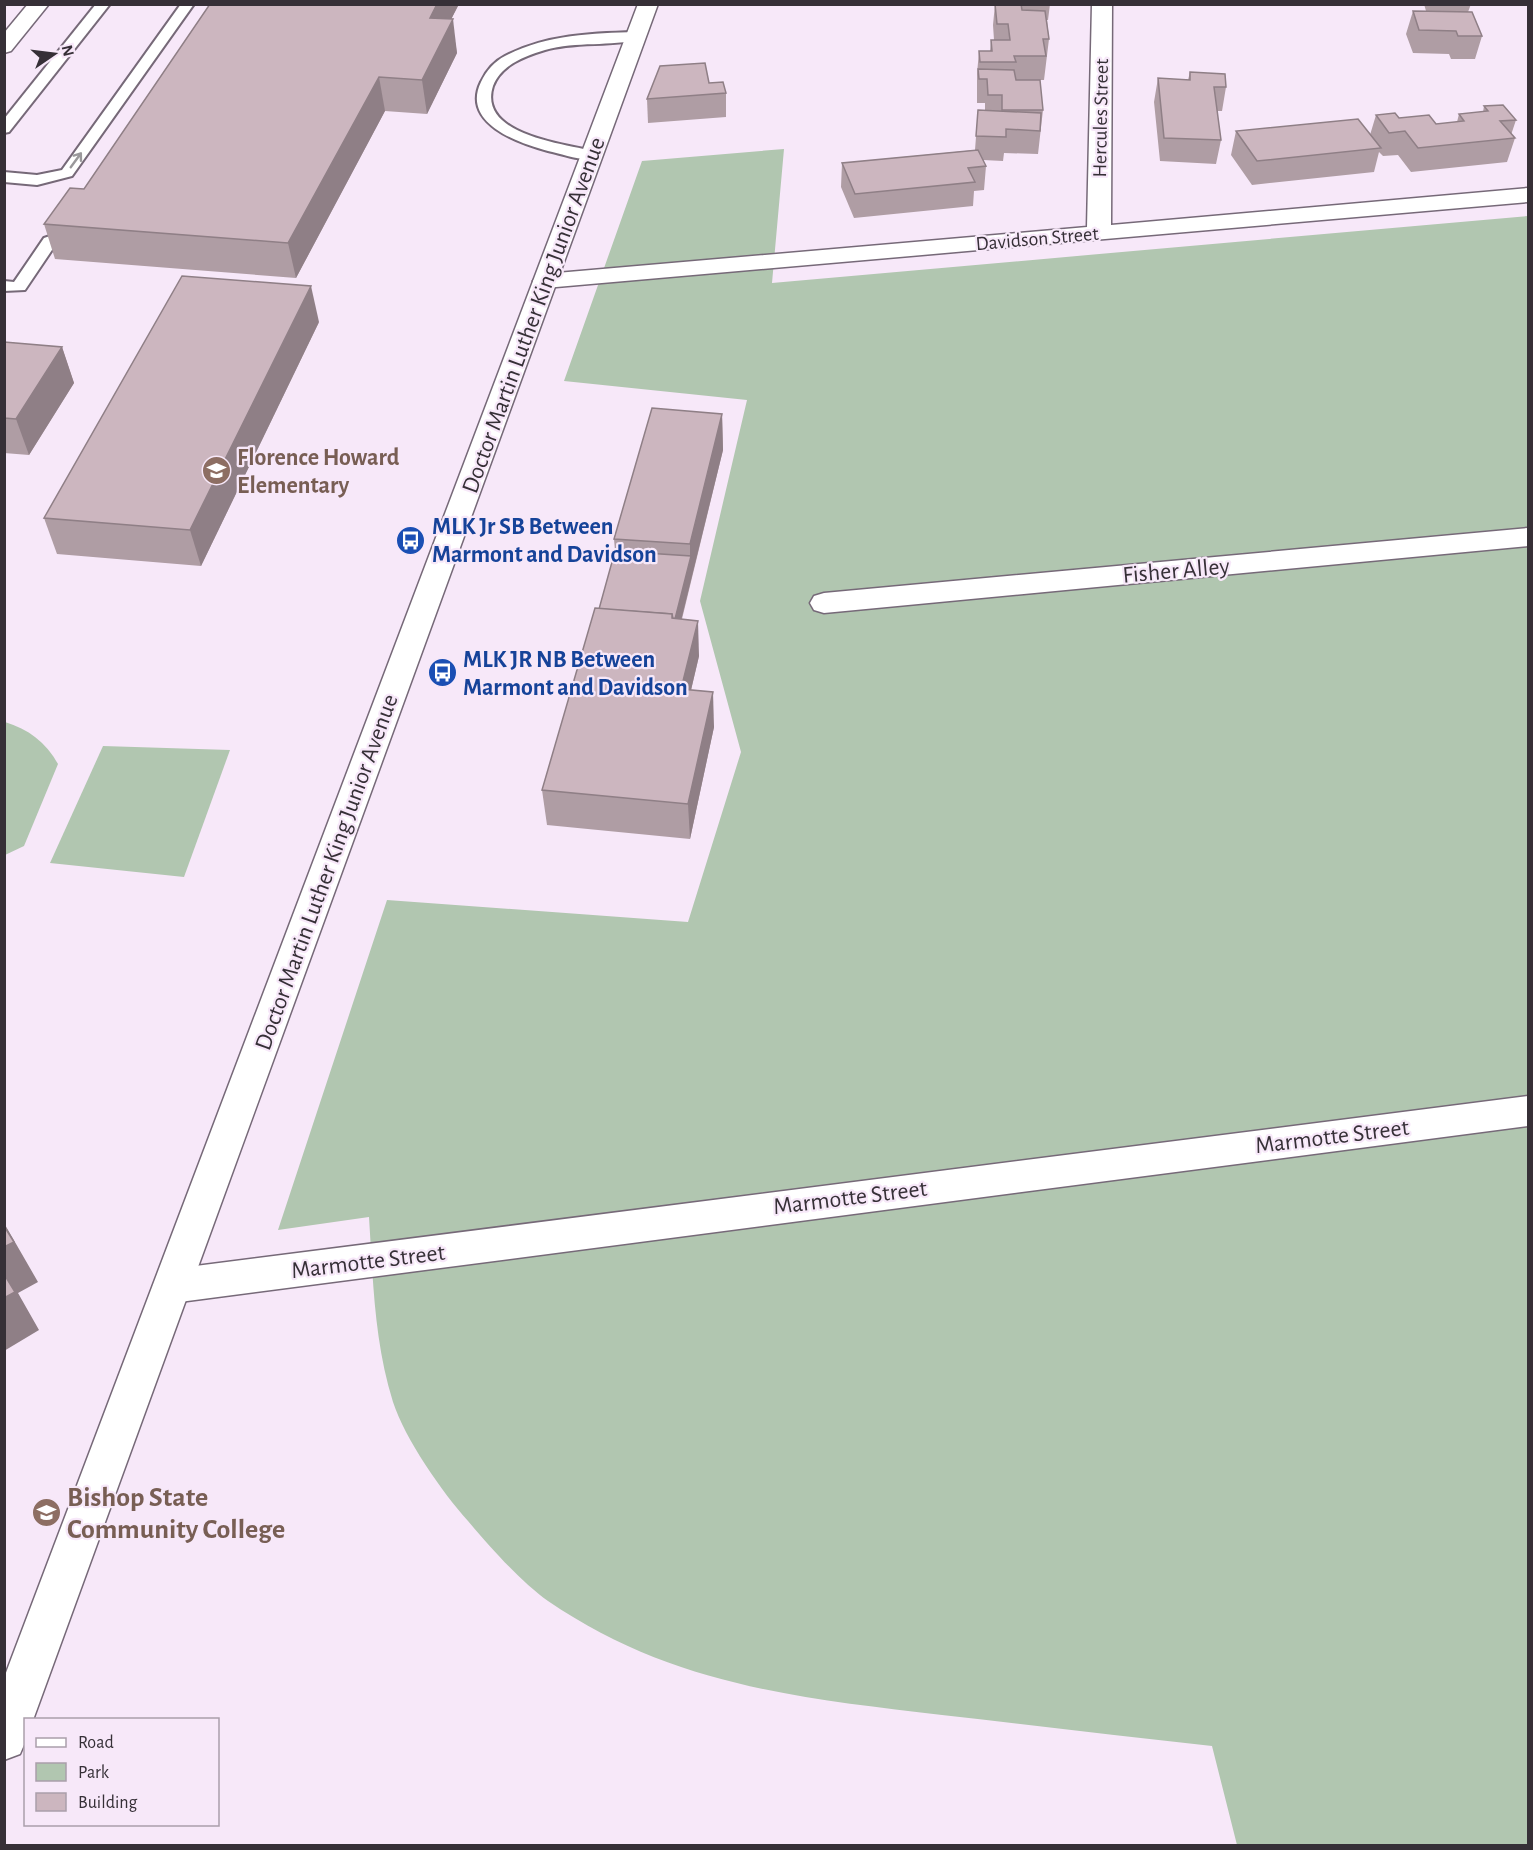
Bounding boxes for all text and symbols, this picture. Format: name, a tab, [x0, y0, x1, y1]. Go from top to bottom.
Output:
north arrow	[24, 24, 84, 84]
text: N	[58, 43, 77, 58]
street label: Hercules Street	[1090, 58, 1112, 178]
street label: Doctor Martin Luther King Junior Avenue	[458, 134, 610, 497]
one-way arrow	[70, 152, 82, 168]
street label: Davidson Street	[975, 224, 1100, 254]
place label: Florence Howard Elementary	[237, 446, 400, 498]
school or university icon: Florence Howard Elementary	[200, 455, 232, 487]
place label: MLK Jr SB Between Marmont and Davidson	[432, 515, 657, 567]
bus stop icon: MLK Jr SB Between Marmont and Davidson	[395, 524, 427, 556]
street label: Fisher Alley	[1122, 554, 1231, 588]
place label: MLK JR NB Between Marmont and Davidson	[463, 648, 688, 700]
bus stop icon: MLK JR NB Between Marmont and Davidson	[426, 657, 458, 689]
street label: Doctor Martin Luther King Junior Avenue	[251, 691, 403, 1054]
street label: Marmotte Street	[1254, 1116, 1411, 1158]
street label: Marmotte Street	[772, 1177, 929, 1219]
street label: Marmotte Street	[290, 1241, 447, 1283]
place label: Bishop State Community College	[67, 1484, 285, 1544]
school or university icon: Bishop State Community College	[30, 1496, 62, 1528]
legend	[24, 1718, 219, 1826]
text: Road	[78, 1734, 114, 1752]
text: Park	[78, 1764, 110, 1782]
text: Building	[78, 1794, 138, 1812]

